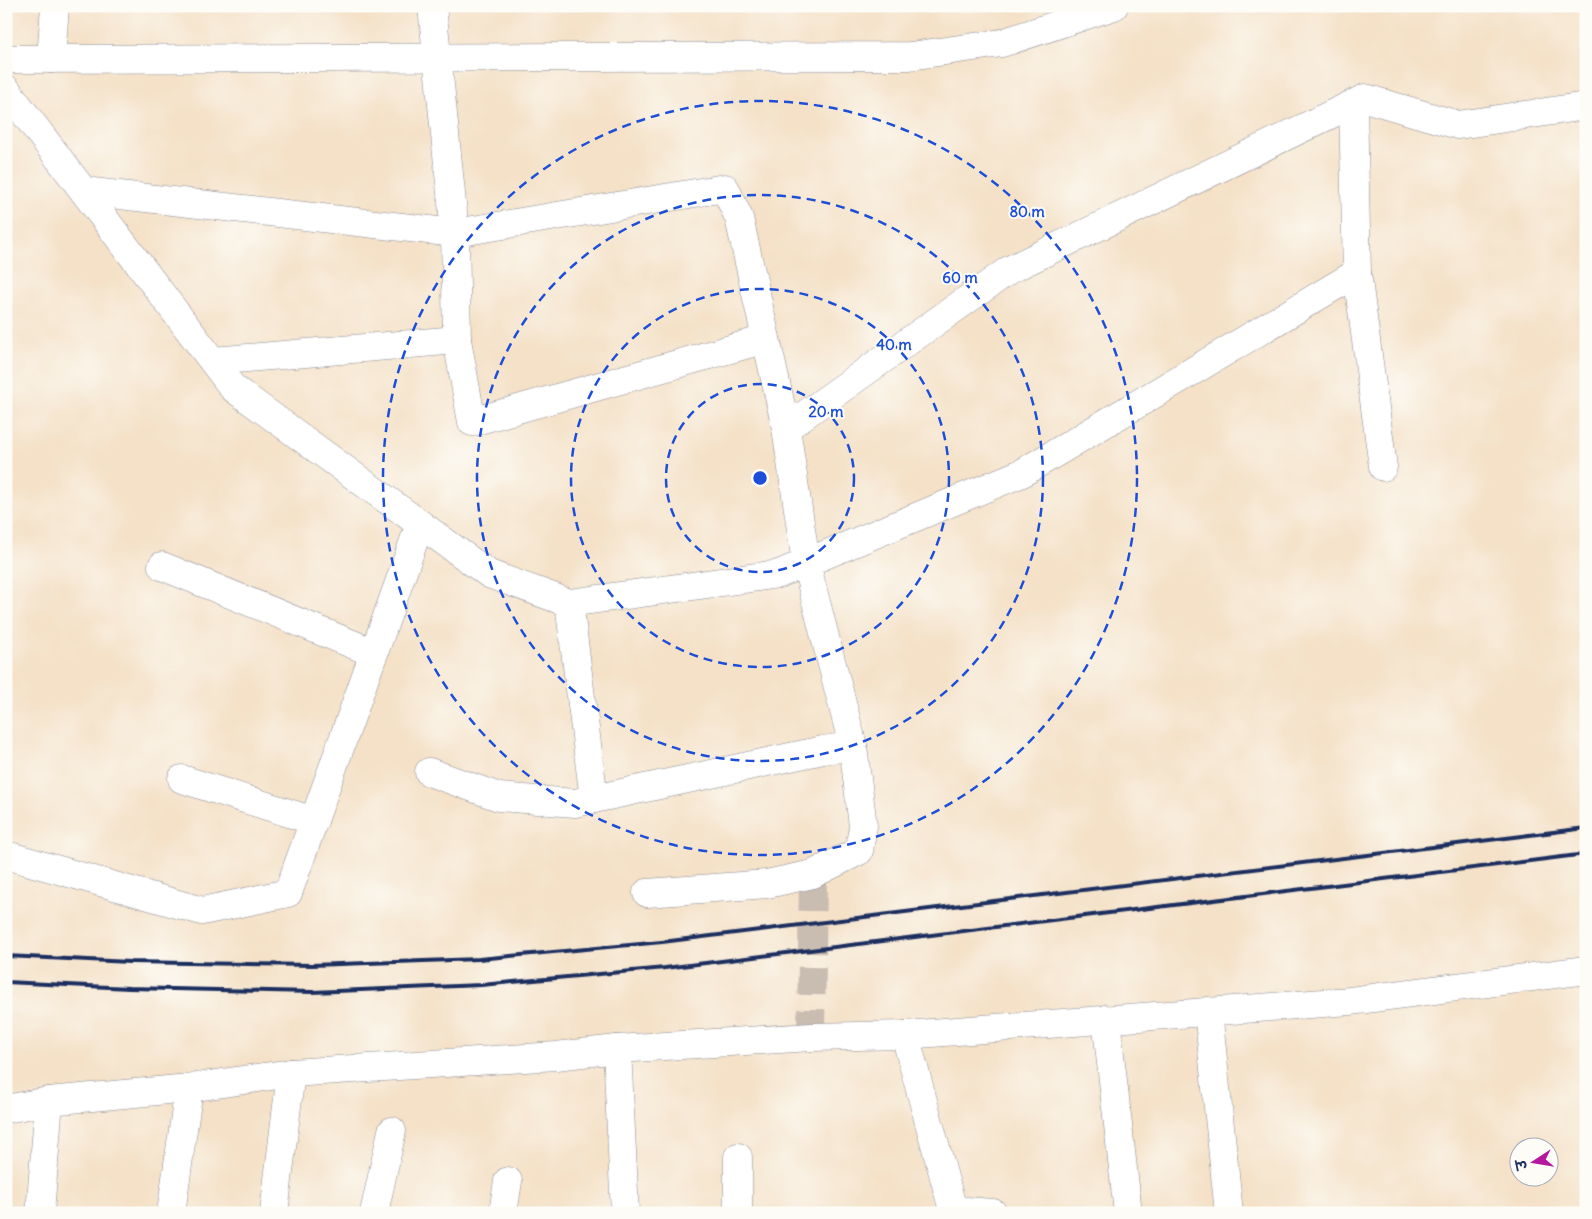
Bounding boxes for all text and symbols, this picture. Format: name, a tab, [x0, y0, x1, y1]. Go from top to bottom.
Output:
text: 80 m	[1009, 202, 1045, 221]
text: 60 m	[942, 268, 978, 287]
text: 40 m	[876, 335, 912, 354]
text: 20 m	[809, 402, 843, 421]
centre of rings	[751, 469, 769, 487]
north arrow	[1510, 1136, 1560, 1186]
text: उ	[1511, 1157, 1531, 1173]

